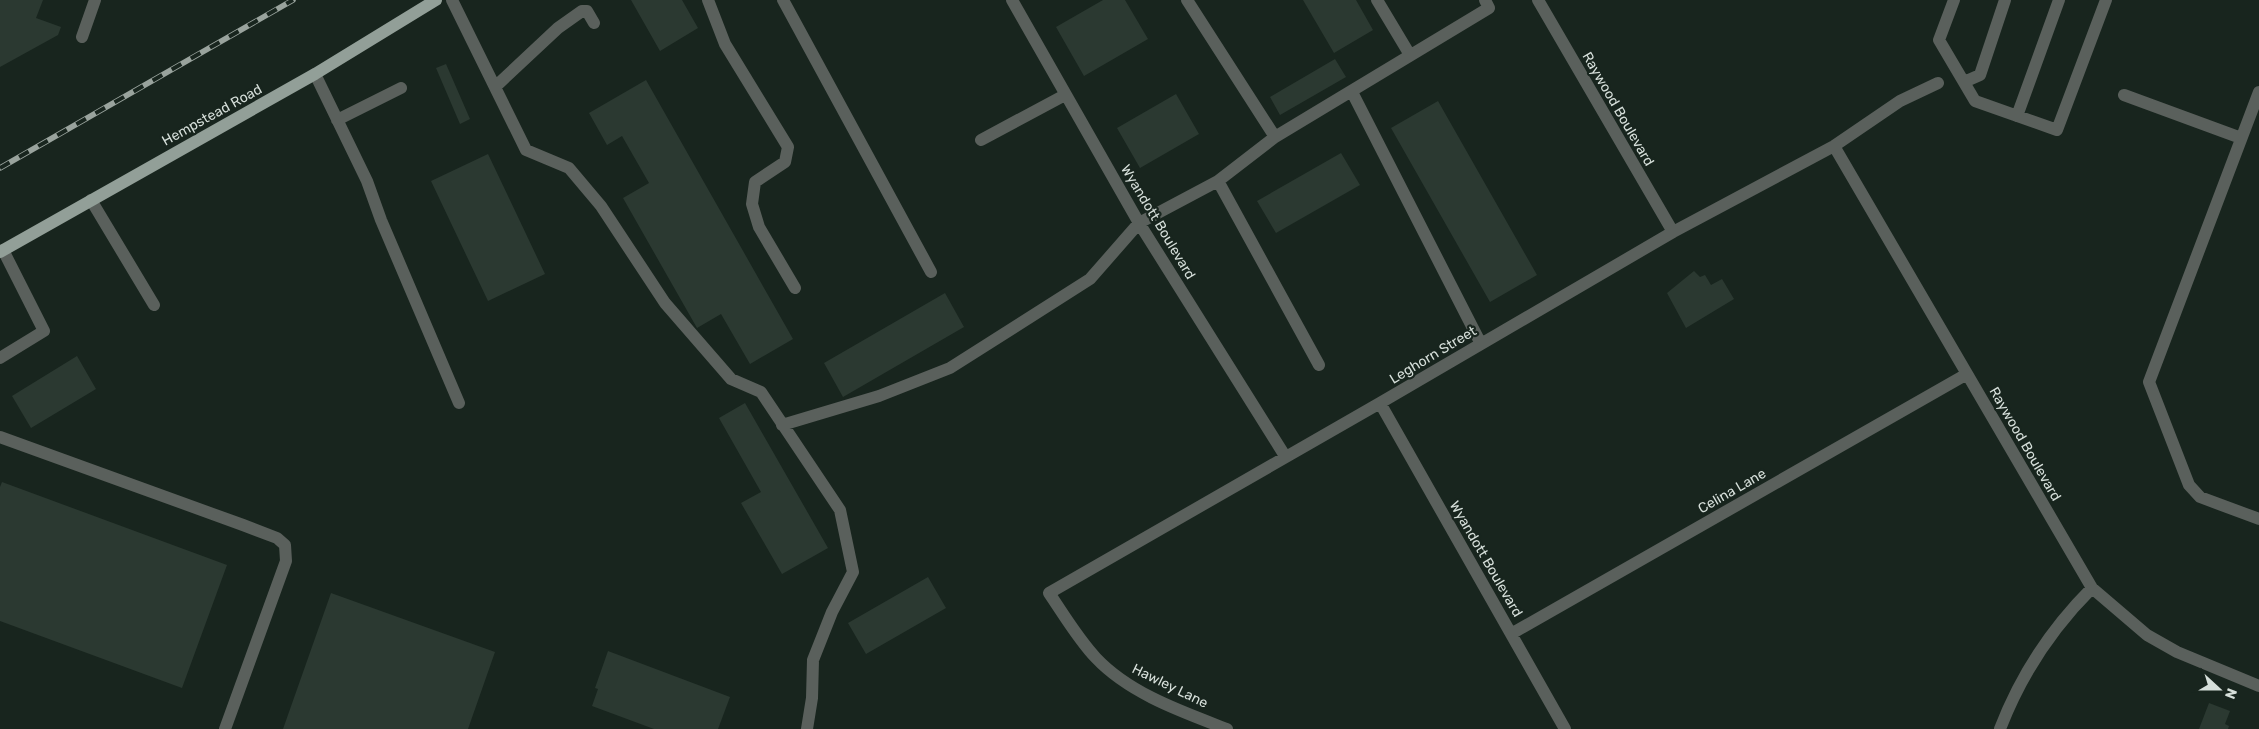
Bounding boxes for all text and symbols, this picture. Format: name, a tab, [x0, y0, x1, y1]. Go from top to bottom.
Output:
street label: Raywood Boulevard	[1578, 49, 1658, 169]
street label: Hempstead Road	[159, 80, 265, 150]
street label: Wyandott Boulevard	[1117, 161, 1199, 283]
street label: Leghorn Street	[1387, 322, 1480, 388]
street label: Raywood Boulevard	[1985, 384, 2065, 504]
street label: Celina Lane	[1695, 465, 1769, 517]
street label: Wyandott Boulevard	[1446, 498, 1526, 620]
street label: Hawley Lane	[1129, 660, 1211, 712]
north arrow	[2194, 664, 2244, 714]
text: N	[2221, 686, 2240, 701]

